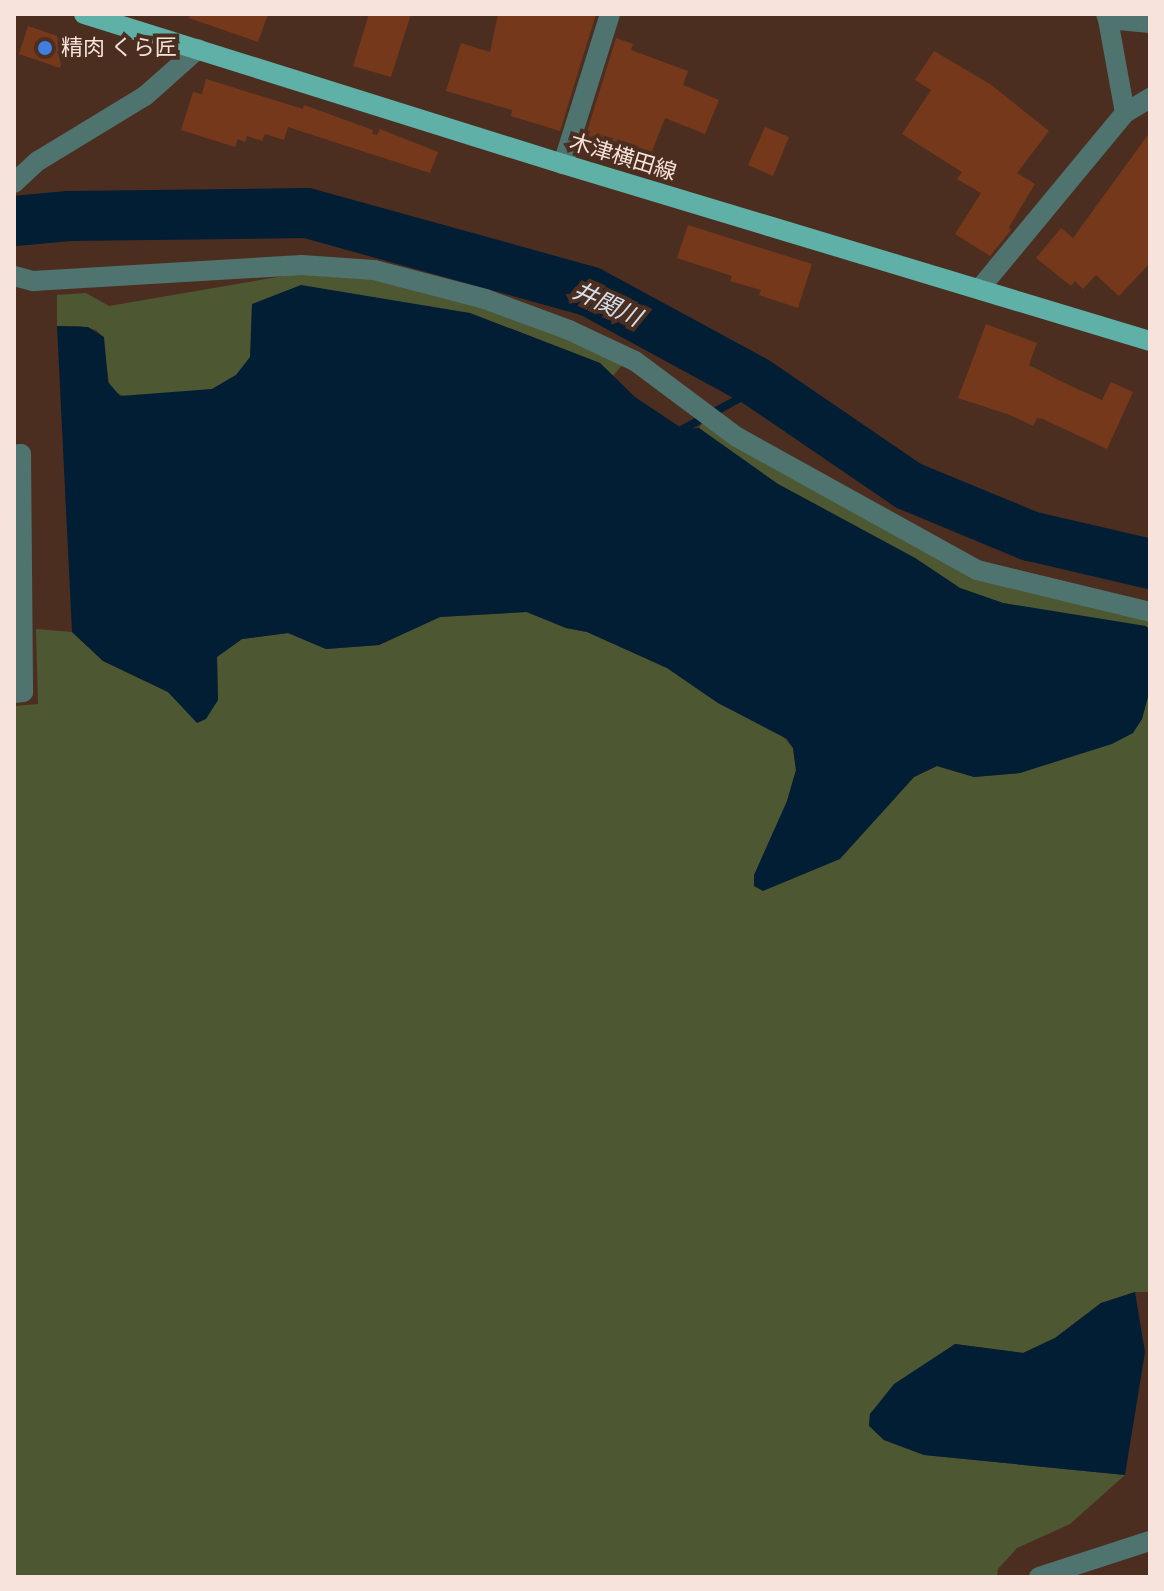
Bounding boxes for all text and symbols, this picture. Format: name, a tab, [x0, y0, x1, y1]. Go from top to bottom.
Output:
place label: 精肉 くら匠	[61, 35, 177, 61]
marker: 精肉 くら匠	[36, 39, 54, 57]
street label: 木津横田線	[567, 128, 679, 186]
water label: 井関川	[568, 276, 646, 332]

